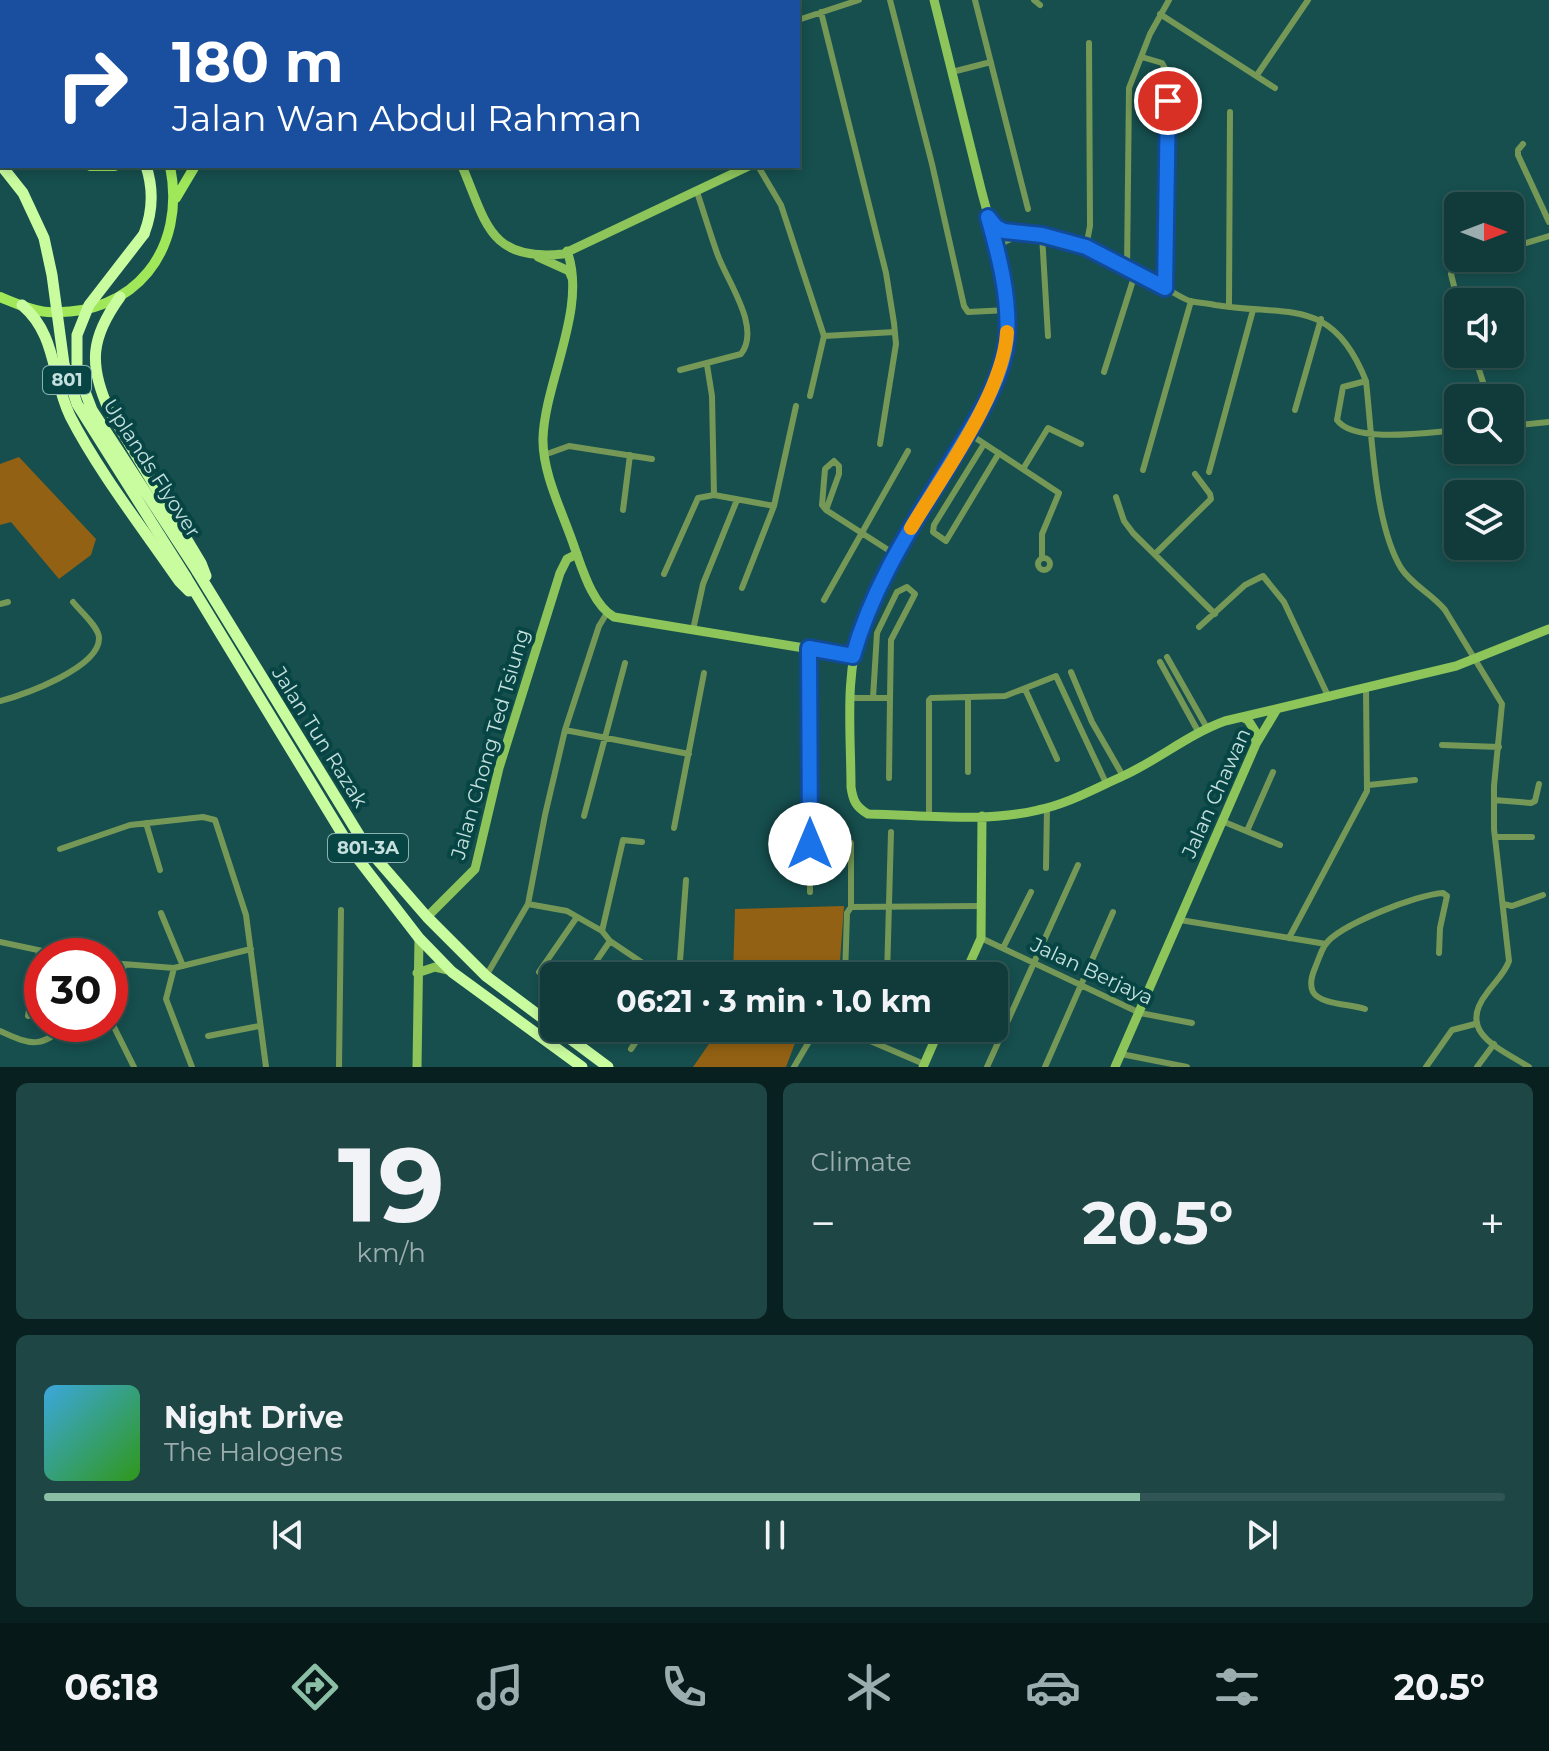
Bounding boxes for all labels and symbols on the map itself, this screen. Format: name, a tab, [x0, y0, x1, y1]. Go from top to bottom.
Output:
pin	[1134, 67, 1202, 135]
north arrow	[1444, 192, 1524, 272]
road number: 801	[43, 366, 91, 394]
street label: Uplands Flyover	[98, 394, 206, 542]
street label: Jalan Chong Ted Tsiung	[445, 626, 534, 863]
street label: Jalan Tun Razak	[267, 661, 373, 812]
street label: Jalan Chawan	[1176, 724, 1255, 863]
position arrow	[768, 802, 852, 886]
road number: 801-3A	[328, 834, 408, 862]
street label: Jalan Berjaya	[1026, 932, 1157, 1010]
speed limit sign: 30	[24, 938, 128, 1042]

